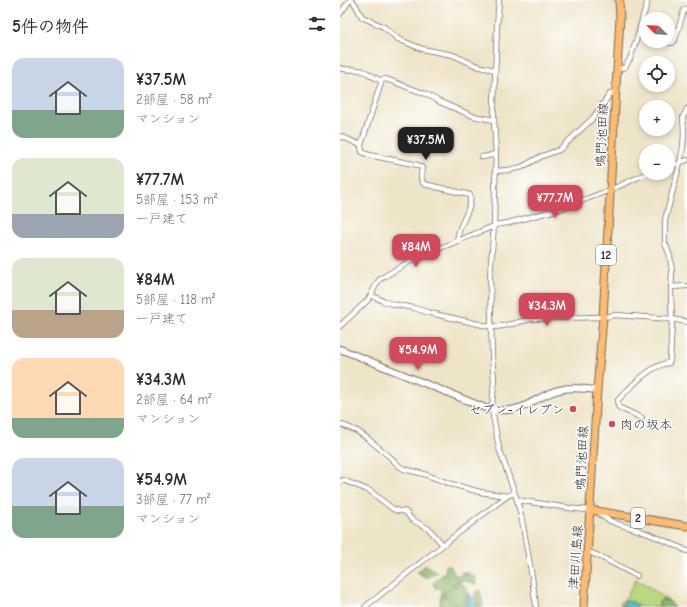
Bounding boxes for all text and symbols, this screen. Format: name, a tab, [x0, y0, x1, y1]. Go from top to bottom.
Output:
north arrow	[639, 12, 675, 48]
map controls	[639, 12, 675, 180]
icon: filters	[306, 13, 328, 35]
text: 5件の物件	[12, 17, 89, 36]
button: locate	[639, 56, 675, 92]
text: ¥37.5M	[136, 70, 186, 89]
icon: home	[44, 74, 92, 122]
text: 2部屋 · 58 m²	[136, 92, 212, 107]
button: +	[639, 100, 675, 136]
street label: 鳴門池田線	[592, 101, 611, 168]
text: マンション	[136, 111, 200, 126]
pin: ¥37.5M	[393, 127, 459, 161]
text: ¥37.5M	[407, 132, 445, 147]
button: −	[639, 144, 675, 180]
text: ¥77.7M	[136, 170, 184, 189]
icon: home	[44, 174, 92, 222]
pin: ¥77.7M	[522, 185, 588, 219]
text: ¥77.7M	[537, 190, 573, 205]
text: 5部屋 · 153 m²	[136, 192, 217, 207]
text: 一戸建て	[136, 211, 188, 226]
pin: ¥84M	[392, 234, 440, 268]
text: ¥84M	[401, 239, 431, 254]
road number: 12	[596, 245, 616, 265]
text: ¥84M	[136, 270, 175, 289]
icon: home	[44, 274, 92, 322]
text: 5部屋 · 118 m²	[136, 292, 215, 307]
pin: ¥34.3M	[514, 293, 580, 327]
text: ¥34.3M	[528, 298, 566, 313]
text: 一戸建て	[136, 311, 188, 326]
pin: ¥54.9M	[385, 337, 451, 371]
text: ¥54.9M	[398, 342, 438, 357]
text: ¥34.3M	[136, 370, 186, 389]
icon: home	[44, 374, 92, 422]
text: 2部屋 · 64 m²	[136, 392, 211, 407]
place label: セブン-イレブン	[469, 402, 565, 417]
marker: セブン-イレブン	[568, 404, 578, 414]
text: マンション	[136, 411, 200, 426]
place label: 肉の坂本	[620, 417, 672, 432]
marker: 肉の坂本	[607, 419, 617, 429]
street label: 鳴門池田線	[572, 424, 591, 491]
text: ¥54.9M	[136, 470, 187, 489]
icon: home	[44, 474, 92, 522]
text: 3部屋 · 77 m²	[136, 492, 210, 507]
road number: 2	[631, 508, 645, 528]
text: マンション	[136, 511, 200, 526]
street label: 津田川島線	[566, 523, 585, 590]

